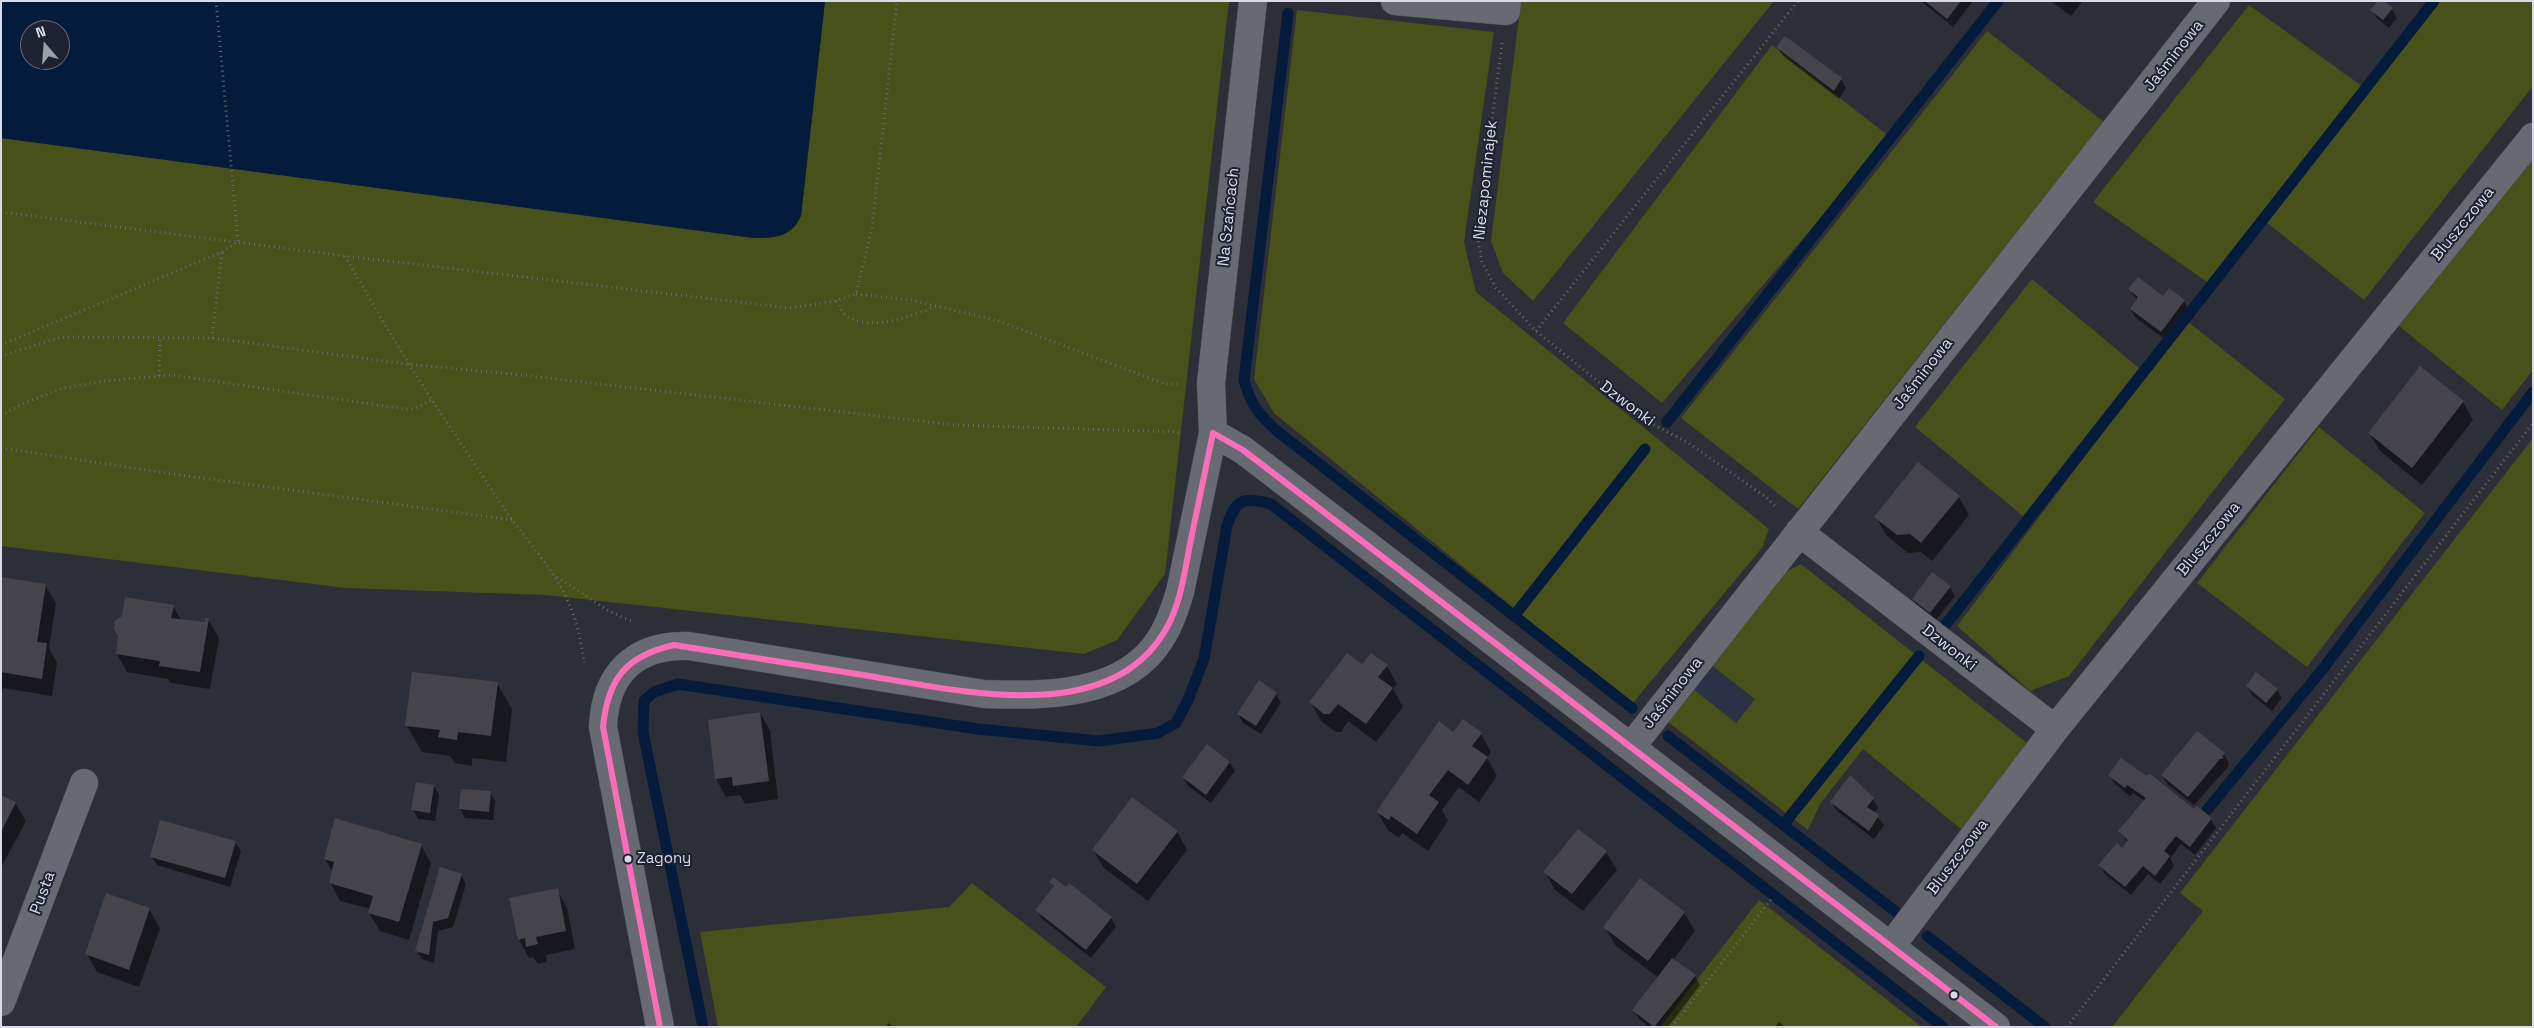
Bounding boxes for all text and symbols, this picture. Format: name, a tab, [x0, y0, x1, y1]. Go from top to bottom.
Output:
street label: Jaśminowa	[2140, 16, 2208, 96]
north arrow	[20, 20, 70, 70]
text: N	[33, 22, 48, 42]
street label: Niezapominajek	[1470, 119, 1502, 241]
street label: Na Szańcach	[1214, 167, 1244, 267]
street label: Bluszczowa	[2427, 183, 2499, 265]
street label: Jaśminowa	[1889, 334, 1957, 414]
street label: Dzwonki	[1596, 377, 1658, 431]
street label: Bluszczowa	[2173, 498, 2245, 580]
street label: Dzwonki	[1918, 621, 1980, 675]
street label: Jaśminowa	[1639, 653, 1707, 733]
street label: Bluszczowa	[1923, 815, 1993, 899]
place label: Zagony	[637, 850, 691, 868]
marker: Zagony	[623, 854, 633, 864]
street label: Pusta	[26, 869, 60, 917]
unlabelled marker	[1949, 990, 1959, 1000]

